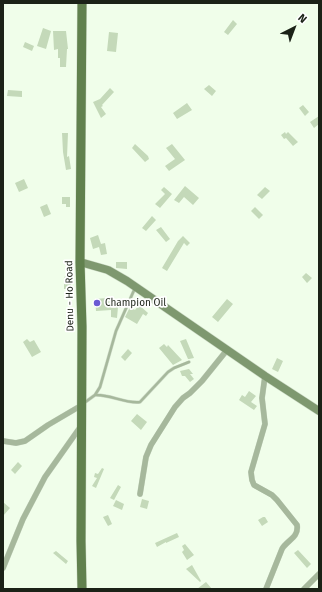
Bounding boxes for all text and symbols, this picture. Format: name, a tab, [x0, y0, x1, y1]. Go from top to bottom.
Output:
north arrow	[274, 8, 314, 48]
text: N	[295, 11, 309, 26]
street label: Denu - Ho Road	[63, 260, 77, 332]
place label: Champion Oil	[105, 297, 166, 309]
marker: Champion Oil	[92, 298, 102, 308]

